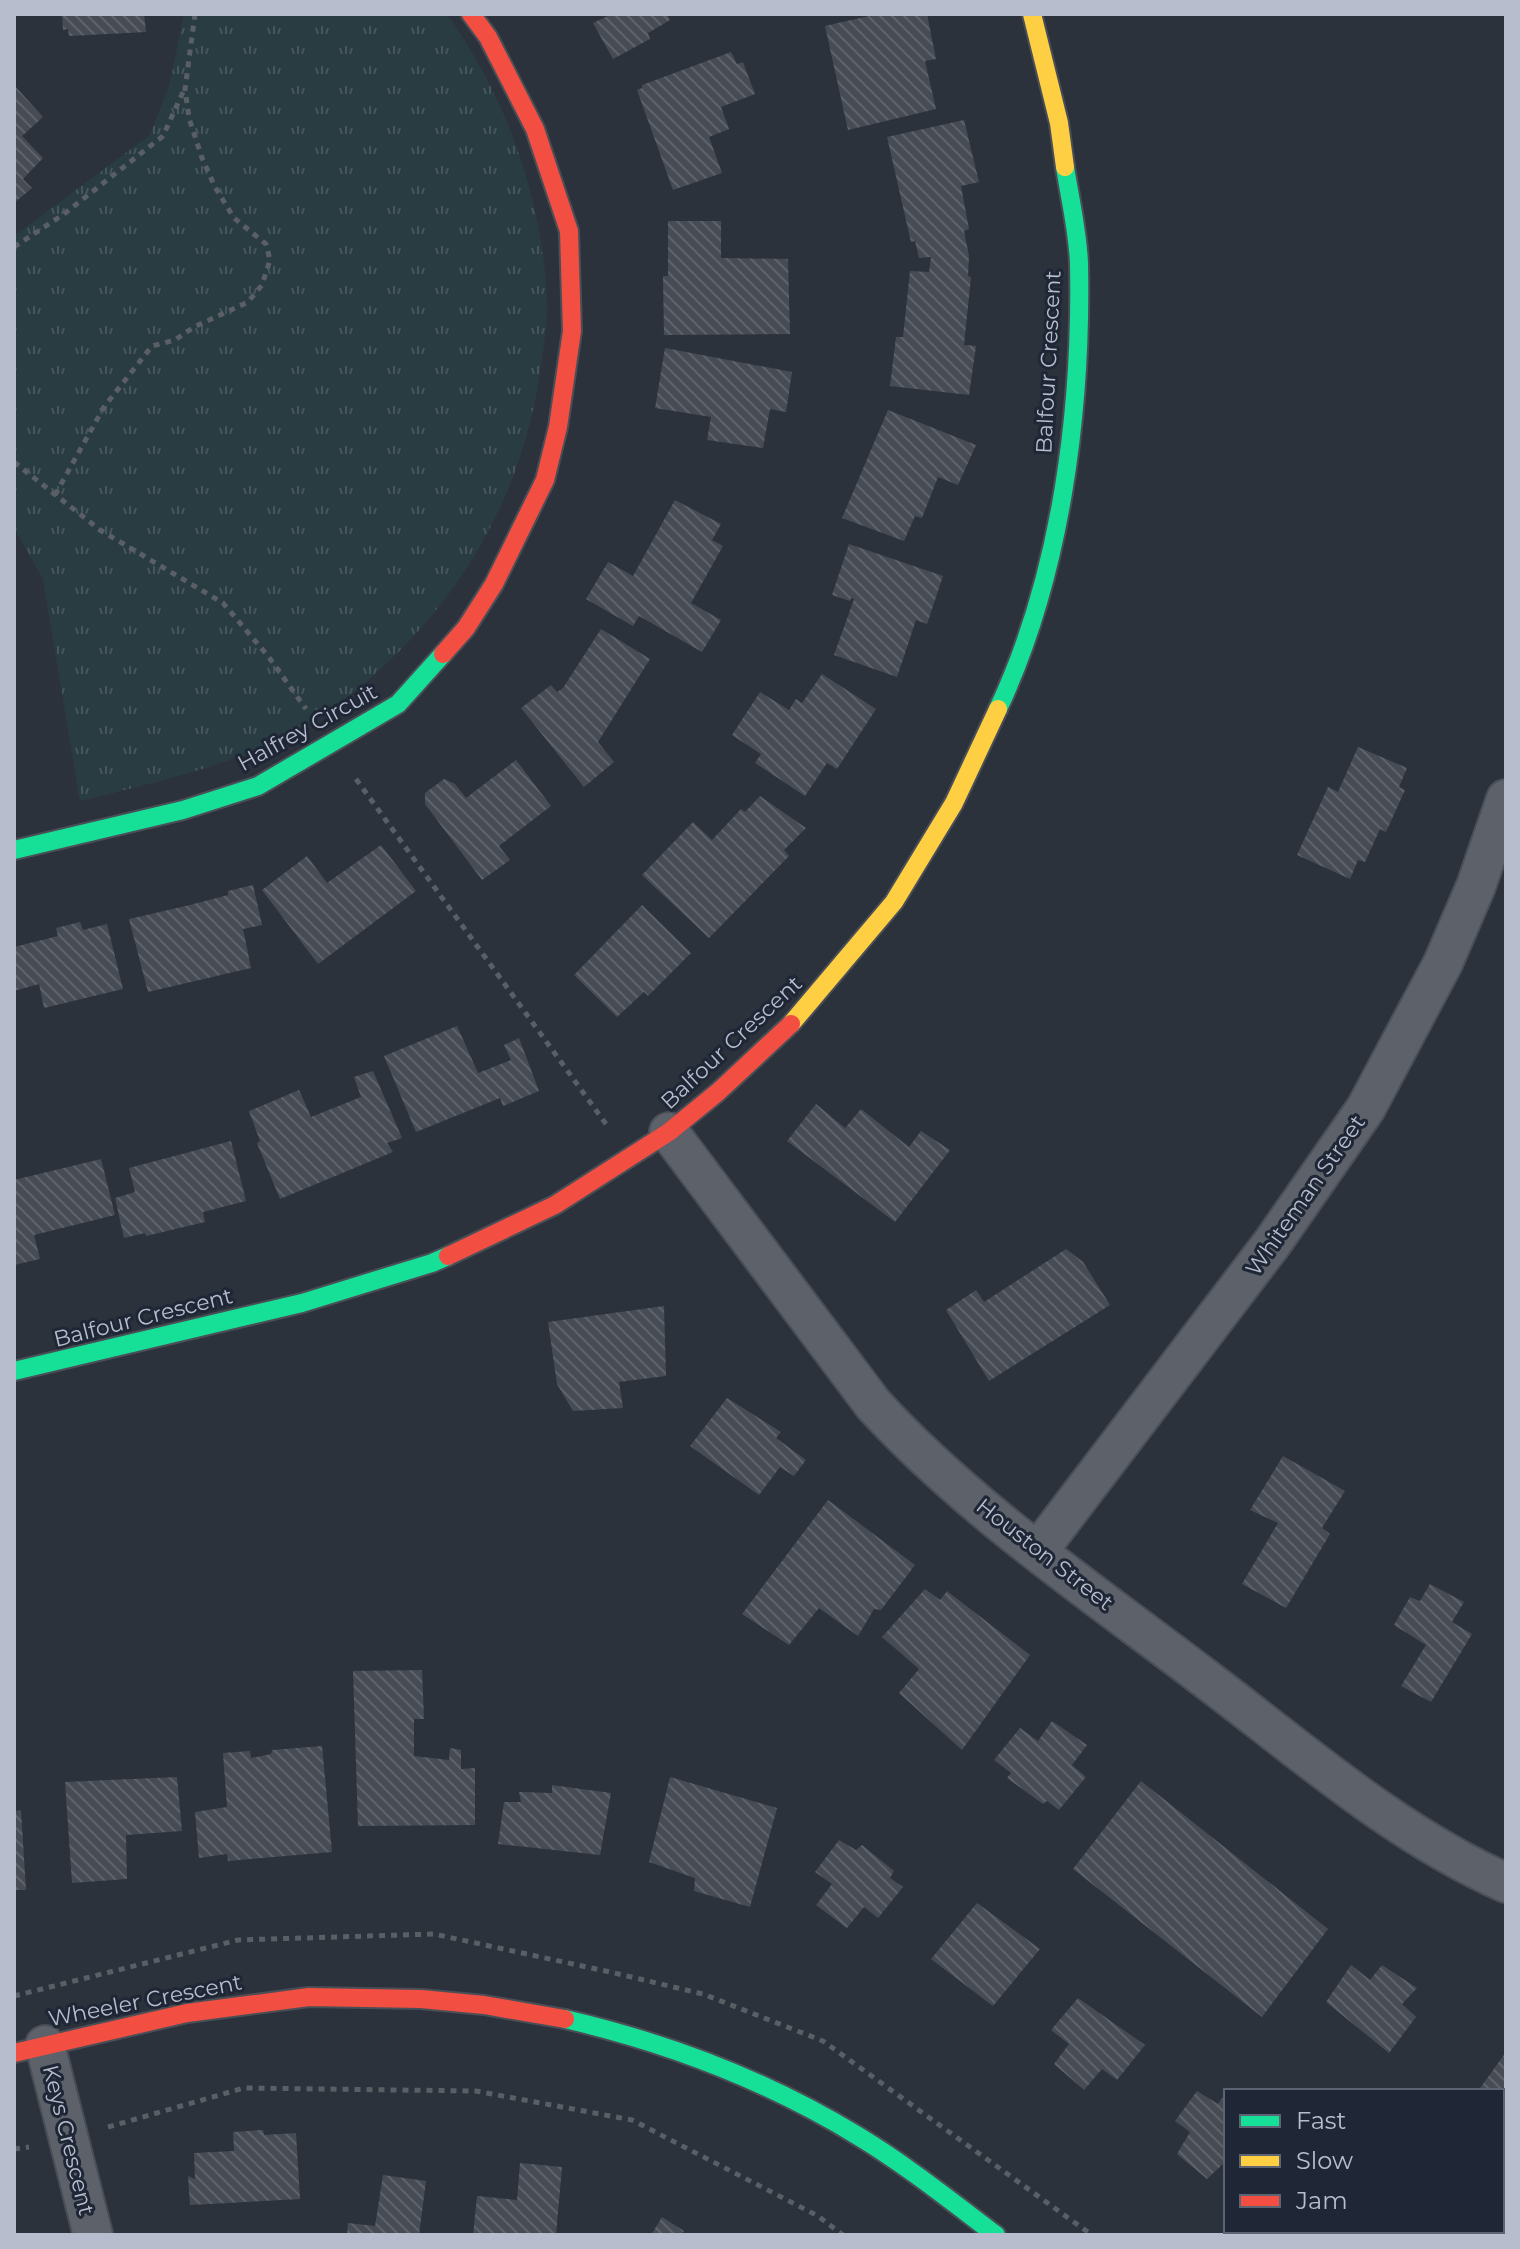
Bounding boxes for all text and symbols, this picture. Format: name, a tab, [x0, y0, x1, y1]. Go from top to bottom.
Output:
street label: Balfour Crescent	[1030, 270, 1067, 454]
street label: Halfrey Circuit	[233, 678, 382, 777]
street label: Balfour Crescent	[655, 970, 808, 1115]
street label: Whiteman Street	[1240, 1110, 1371, 1281]
street label: Balfour Crescent	[51, 1282, 235, 1353]
street label: Houston Street	[971, 1492, 1119, 1616]
street label: Wheeler Crescent	[46, 1968, 244, 2033]
street label: Keys Crescent	[37, 2062, 100, 2218]
legend	[1224, 2089, 1504, 2233]
text: Fast	[1296, 2106, 1347, 2135]
text: Slow	[1296, 2146, 1353, 2175]
text: Jam	[1295, 2186, 1348, 2215]

